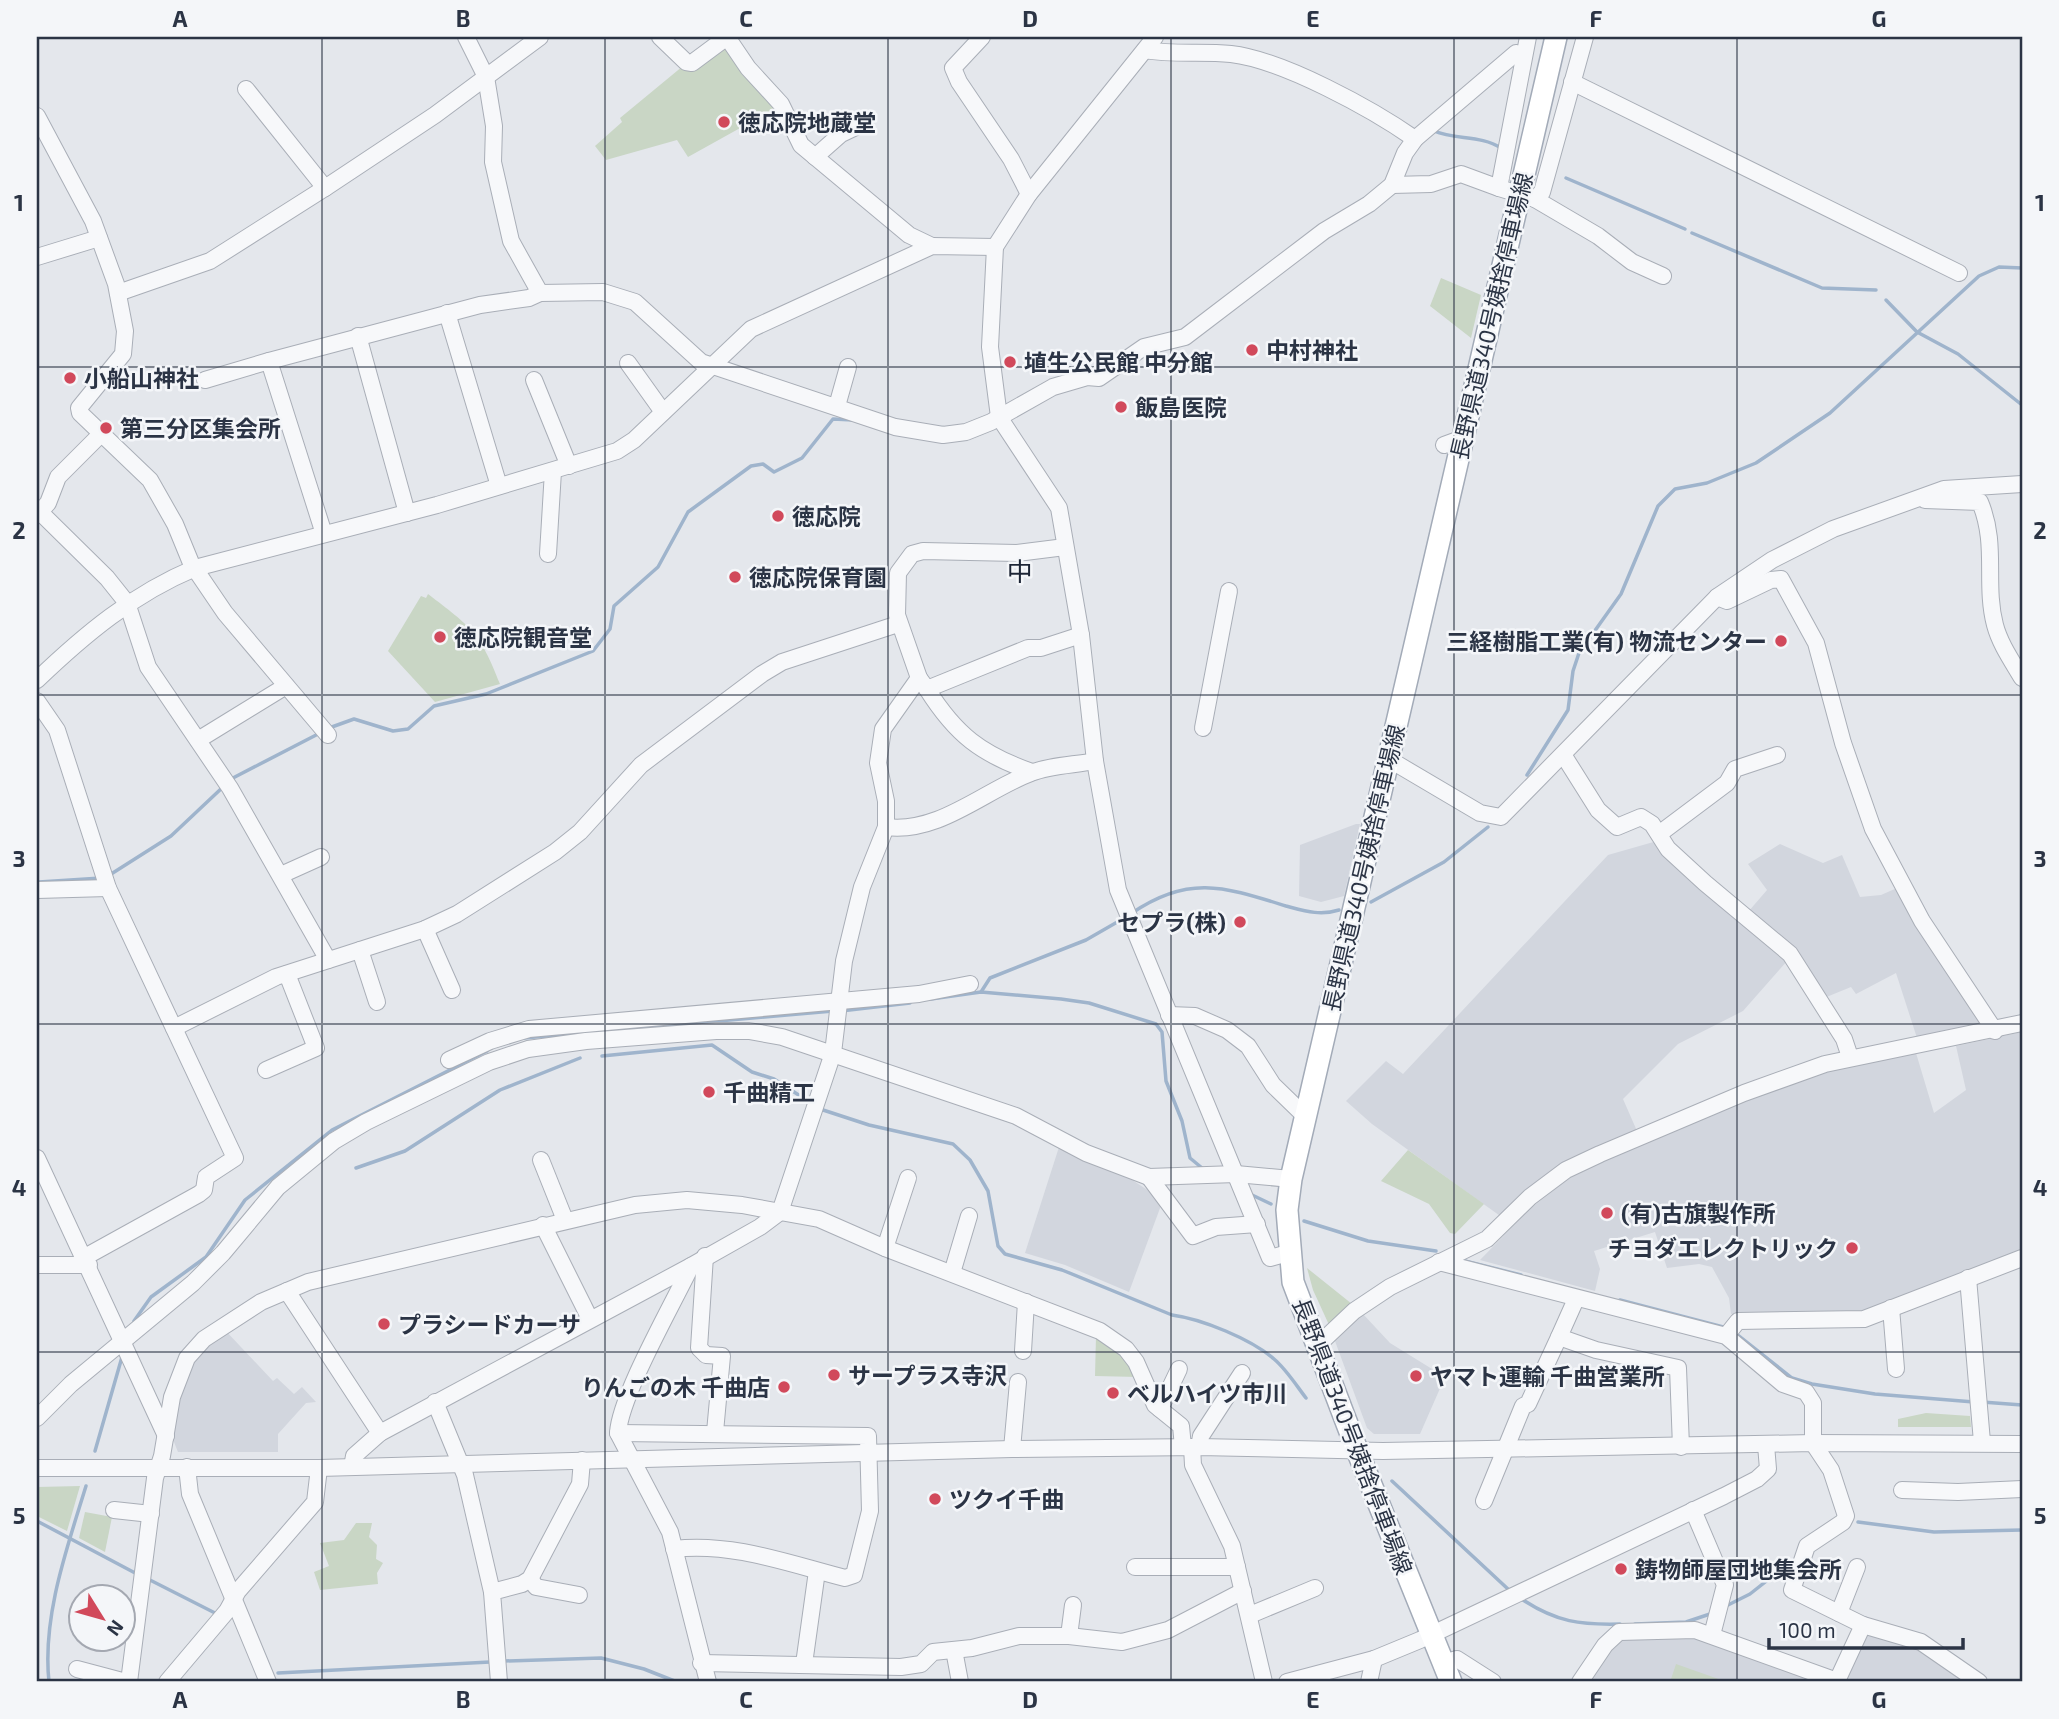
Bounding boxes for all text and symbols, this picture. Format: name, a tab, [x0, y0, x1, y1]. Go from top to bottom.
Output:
text: A	[172, 4, 188, 32]
text: B	[456, 4, 470, 32]
text: C	[739, 4, 753, 32]
text: D	[1022, 4, 1038, 32]
text: E	[1306, 4, 1320, 32]
text: F	[1590, 4, 1603, 32]
text: G	[1872, 4, 1886, 32]
place label: 徳応院地蔵堂	[738, 108, 876, 136]
marker: 徳応院地蔵堂	[716, 114, 732, 130]
street label: 長野県道340号姨捨停車場線	[1444, 170, 1538, 462]
text: 1	[14, 188, 24, 216]
text: 1	[2035, 188, 2045, 216]
place label: 中村神社	[1266, 336, 1358, 364]
marker: 中村神社	[1244, 342, 1260, 358]
place label: 埴生公民館 中分館	[1024, 348, 1213, 376]
marker: 埴生公民館 中分館	[1002, 354, 1018, 370]
place label: 小船山神社	[84, 364, 199, 392]
marker: 小船山神社	[62, 370, 78, 386]
place label: 飯島医院	[1135, 393, 1227, 421]
marker: 飯島医院	[1113, 399, 1129, 415]
place label: 第三分区集会所	[120, 414, 281, 442]
marker: 第三分区集会所	[98, 420, 114, 436]
place label: 徳応院	[792, 502, 861, 530]
marker: 徳応院	[770, 508, 786, 524]
text: 2	[12, 516, 26, 544]
text: 2	[2033, 516, 2047, 544]
district label: 中	[1007, 555, 1033, 586]
place label: 徳応院保育園	[749, 563, 887, 591]
marker: 徳応院保育園	[727, 569, 743, 585]
place label: 徳応院観音堂	[454, 623, 592, 651]
place label: 三経樹脂工業(有) 物流センター	[1446, 627, 1767, 655]
marker: 徳応院観音堂	[432, 629, 448, 645]
marker: 三経樹脂工業(有) 物流センター	[1773, 633, 1789, 649]
street label: 長野県道340号姨捨停車場線	[1316, 722, 1410, 1014]
text: 3	[12, 844, 26, 872]
text: 3	[2033, 844, 2047, 872]
place label: セプラ(株)	[1117, 908, 1226, 936]
marker: セプラ(株)	[1232, 914, 1248, 930]
place label: 千曲精工	[723, 1078, 815, 1106]
marker: 千曲精工	[701, 1084, 717, 1100]
text: 4	[12, 1173, 26, 1201]
text: 4	[2033, 1173, 2047, 1201]
place label: (有)古旗製作所	[1621, 1199, 1776, 1227]
marker: (有)古旗製作所	[1599, 1205, 1615, 1221]
place label: チヨダエレクトリック	[1608, 1234, 1838, 1262]
marker: チヨダエレクトリック	[1844, 1240, 1860, 1256]
street label: 長野県道340号姨捨停車場線	[1287, 1294, 1419, 1578]
place label: プラシードカーサ	[398, 1310, 581, 1338]
marker: プラシードカーサ	[376, 1316, 392, 1332]
place label: サープラス寺沢	[848, 1361, 1007, 1389]
place label: ヤマト運輸 千曲営業所	[1430, 1362, 1665, 1390]
marker: サープラス寺沢	[826, 1367, 842, 1383]
marker: ヤマト運輸 千曲営業所	[1408, 1368, 1424, 1384]
place label: りんごの木 千曲店	[581, 1373, 770, 1401]
marker: りんごの木 千曲店	[776, 1379, 792, 1395]
place label: ベルハイツ市川	[1127, 1379, 1288, 1407]
marker: ベルハイツ市川	[1105, 1385, 1121, 1401]
place label: ツクイ千曲	[949, 1485, 1064, 1513]
marker: ツクイ千曲	[927, 1491, 943, 1507]
text: 5	[13, 1501, 25, 1529]
text: 5	[2034, 1501, 2046, 1529]
place label: 鋳物師屋団地集会所	[1635, 1555, 1842, 1583]
marker: 鋳物師屋団地集会所	[1613, 1561, 1629, 1577]
north arrow	[66, 1582, 136, 1652]
scale bar	[1769, 1607, 1963, 1651]
text: N	[103, 1616, 129, 1641]
text: 100 m	[1779, 1617, 1836, 1642]
text: A	[172, 1685, 188, 1713]
text: B	[456, 1685, 470, 1713]
text: C	[739, 1685, 753, 1713]
text: D	[1022, 1685, 1038, 1713]
text: E	[1306, 1685, 1320, 1713]
text: F	[1590, 1685, 1603, 1713]
text: G	[1872, 1685, 1886, 1713]

